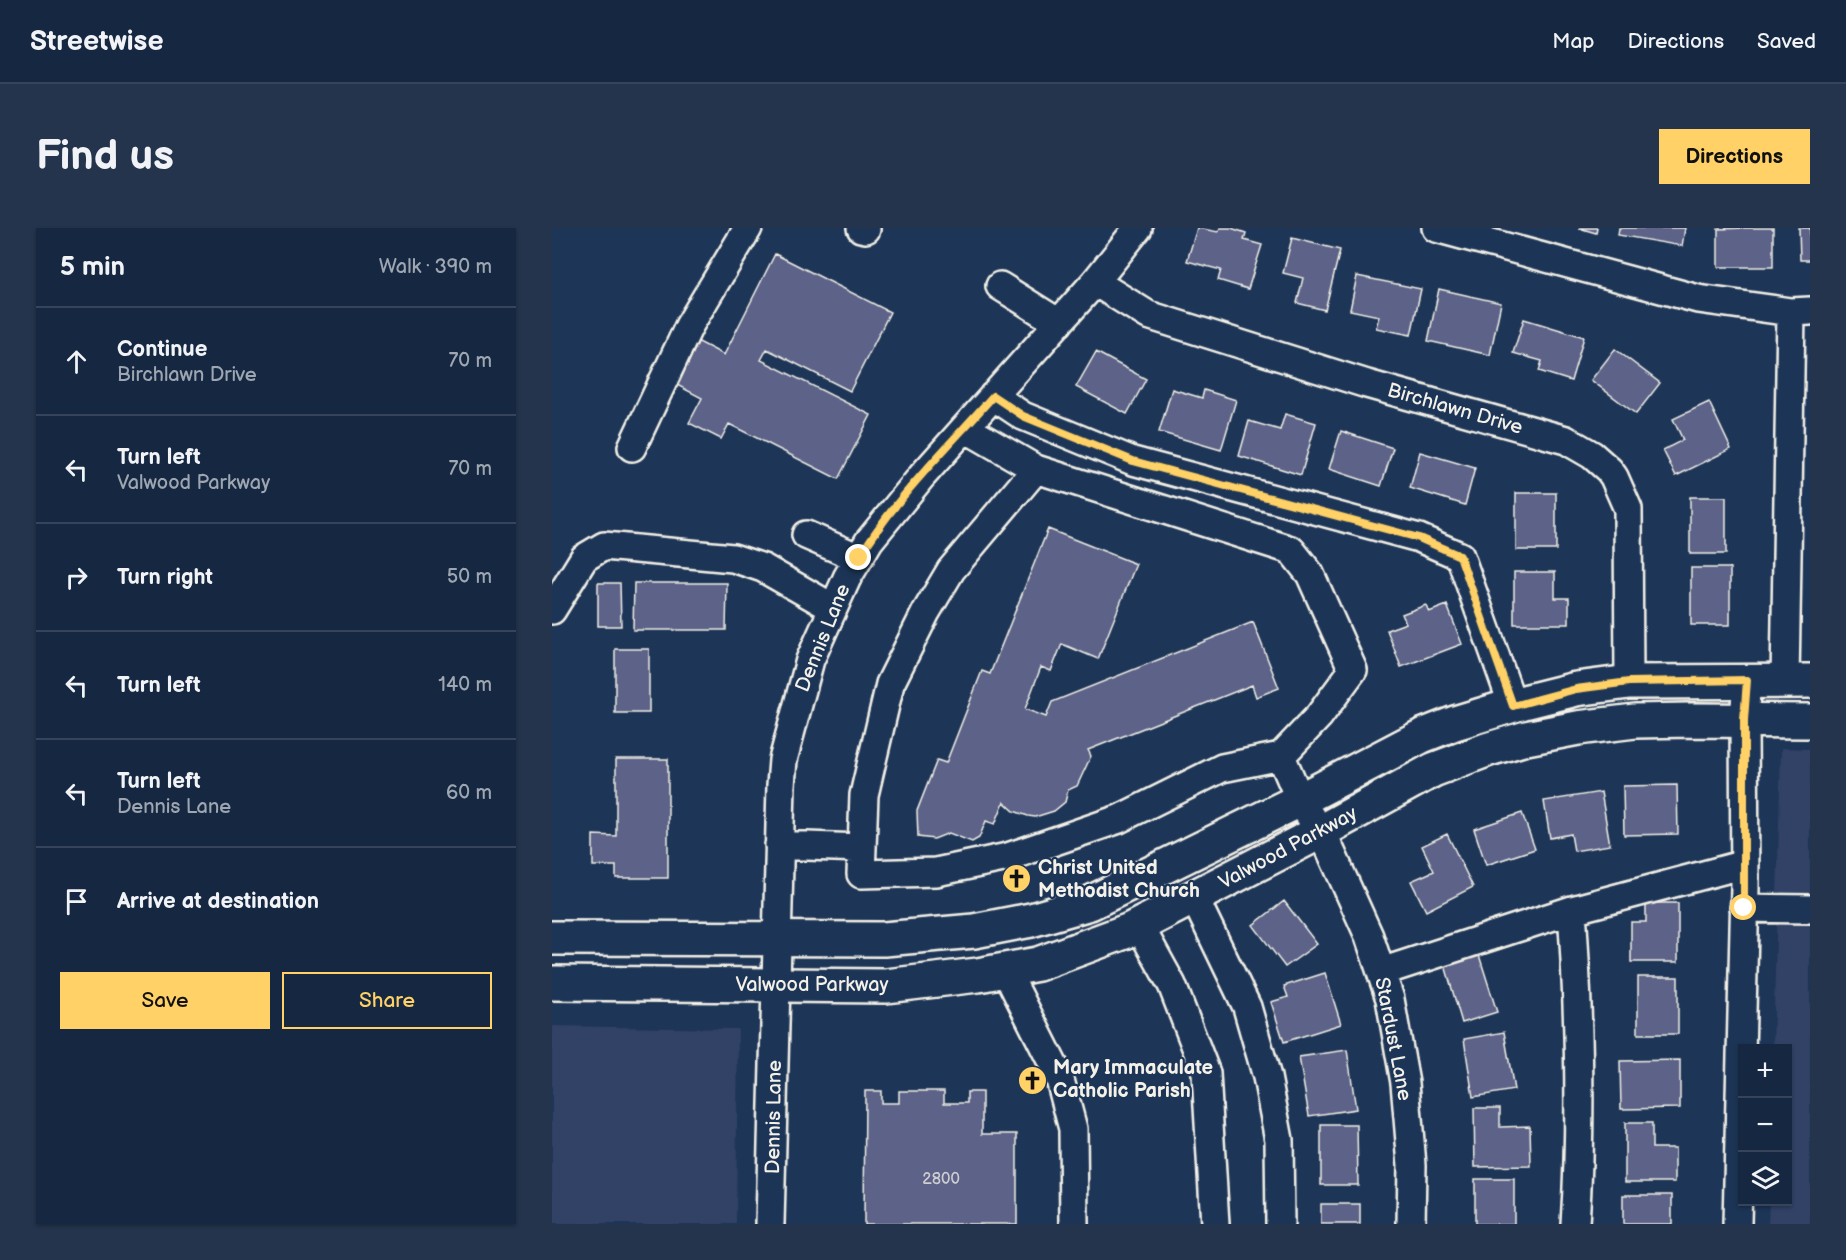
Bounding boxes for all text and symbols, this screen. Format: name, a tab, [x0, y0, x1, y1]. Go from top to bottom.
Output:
text: Streetwise	[30, 25, 163, 58]
text: Map	[1552, 29, 1595, 54]
text: Directions	[1628, 29, 1724, 54]
text: Saved	[1757, 29, 1816, 54]
button: Directions	[1659, 129, 1810, 184]
text: Find us	[36, 131, 174, 182]
text: 5 min	[60, 252, 125, 283]
text: Walk · 390 m	[379, 255, 492, 279]
text: Continue	[117, 336, 207, 363]
icon: ahead	[60, 345, 93, 378]
text: 70 m	[448, 349, 492, 373]
text: Birchlawn Drive	[117, 363, 257, 387]
street label: Birchlawn Drive	[1385, 378, 1526, 440]
text: Turn left	[117, 444, 201, 471]
icon: left	[60, 453, 93, 486]
text: 70 m	[448, 457, 492, 481]
text: Valwood Parkway	[117, 471, 270, 495]
route end	[845, 544, 871, 570]
icon: right	[60, 561, 93, 594]
text: Turn right	[117, 564, 213, 591]
text: 50 m	[447, 565, 492, 589]
street label: Dennis Lane	[791, 580, 856, 695]
icon: left	[60, 669, 93, 702]
text: Turn left	[117, 672, 201, 699]
text: 140 m	[438, 673, 492, 697]
text: Turn left	[117, 768, 201, 795]
icon: left	[60, 777, 93, 810]
text: 60 m	[446, 781, 492, 805]
text: Dennis Lane	[117, 795, 231, 819]
street label: Valwood Parkway	[1215, 801, 1361, 895]
place label: Christ United Methodist Church	[1038, 856, 1200, 903]
church icon: Christ United Methodist Church	[1001, 863, 1033, 895]
icon: arrive	[60, 885, 93, 918]
text: Arrive at destination	[117, 888, 319, 915]
route start	[1730, 894, 1756, 920]
button: Save	[60, 972, 270, 1029]
button: Share	[282, 972, 492, 1029]
street label: Valwood Parkway	[735, 973, 889, 997]
street label: Stardust Lane	[1369, 975, 1417, 1103]
map controls	[1738, 1044, 1792, 1206]
button: +	[1738, 1044, 1792, 1098]
place label: Mary Immaculate Catholic Parish	[1053, 1056, 1213, 1103]
street label: Dennis Lane	[761, 1060, 787, 1174]
church icon: Mary Immaculate Catholic Parish	[1016, 1064, 1048, 1096]
button: −	[1738, 1098, 1792, 1152]
button: layers	[1738, 1152, 1792, 1206]
house number: 2800	[922, 1170, 960, 1189]

